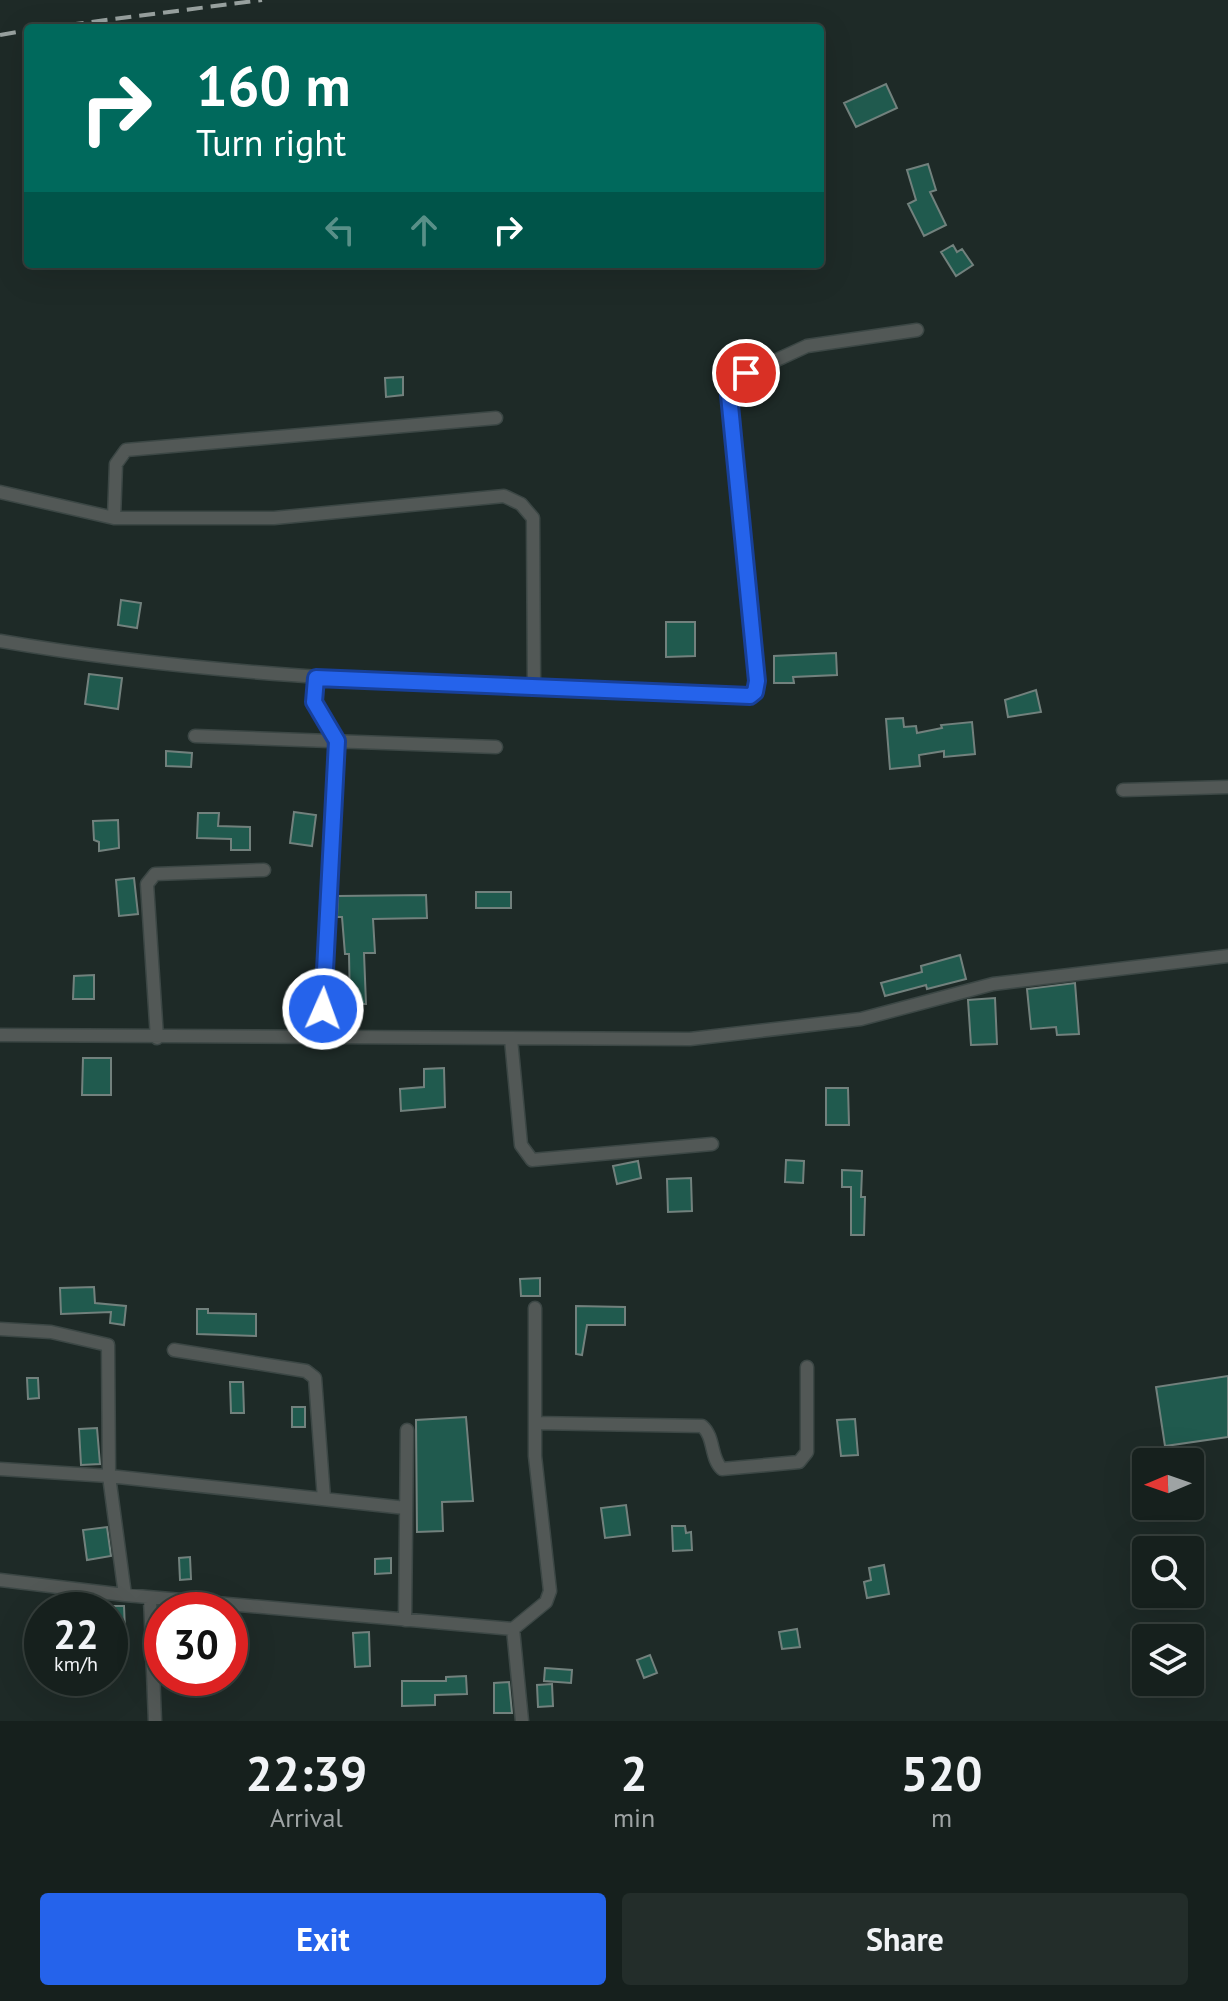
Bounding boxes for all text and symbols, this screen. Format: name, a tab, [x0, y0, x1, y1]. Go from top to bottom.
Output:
text: 160 m	[196, 49, 351, 121]
icon: right	[64, 56, 168, 160]
text: Turn right	[196, 119, 346, 166]
icon: left	[318, 208, 362, 252]
icon: ahead	[402, 208, 446, 252]
icon: right	[486, 208, 530, 252]
pin	[712, 339, 780, 407]
icon: arrive	[724, 351, 768, 395]
position arrow	[281, 967, 365, 1051]
north arrow	[1132, 1448, 1204, 1520]
map controls	[1132, 1448, 1204, 1696]
button: search	[1132, 1536, 1204, 1608]
speed limit sign: 30	[144, 1592, 248, 1696]
text: 22	[53, 1608, 99, 1660]
button: layers	[1132, 1624, 1204, 1696]
text: km/h	[54, 1651, 98, 1677]
text: 22:39	[246, 1742, 367, 1804]
text: 2	[620, 1742, 648, 1804]
text: 520	[901, 1742, 982, 1804]
text: Arrival	[270, 1801, 343, 1834]
text: min	[613, 1801, 655, 1834]
text: m	[931, 1801, 952, 1834]
button: Exit	[40, 1893, 606, 1985]
button: Share	[622, 1893, 1188, 1985]

